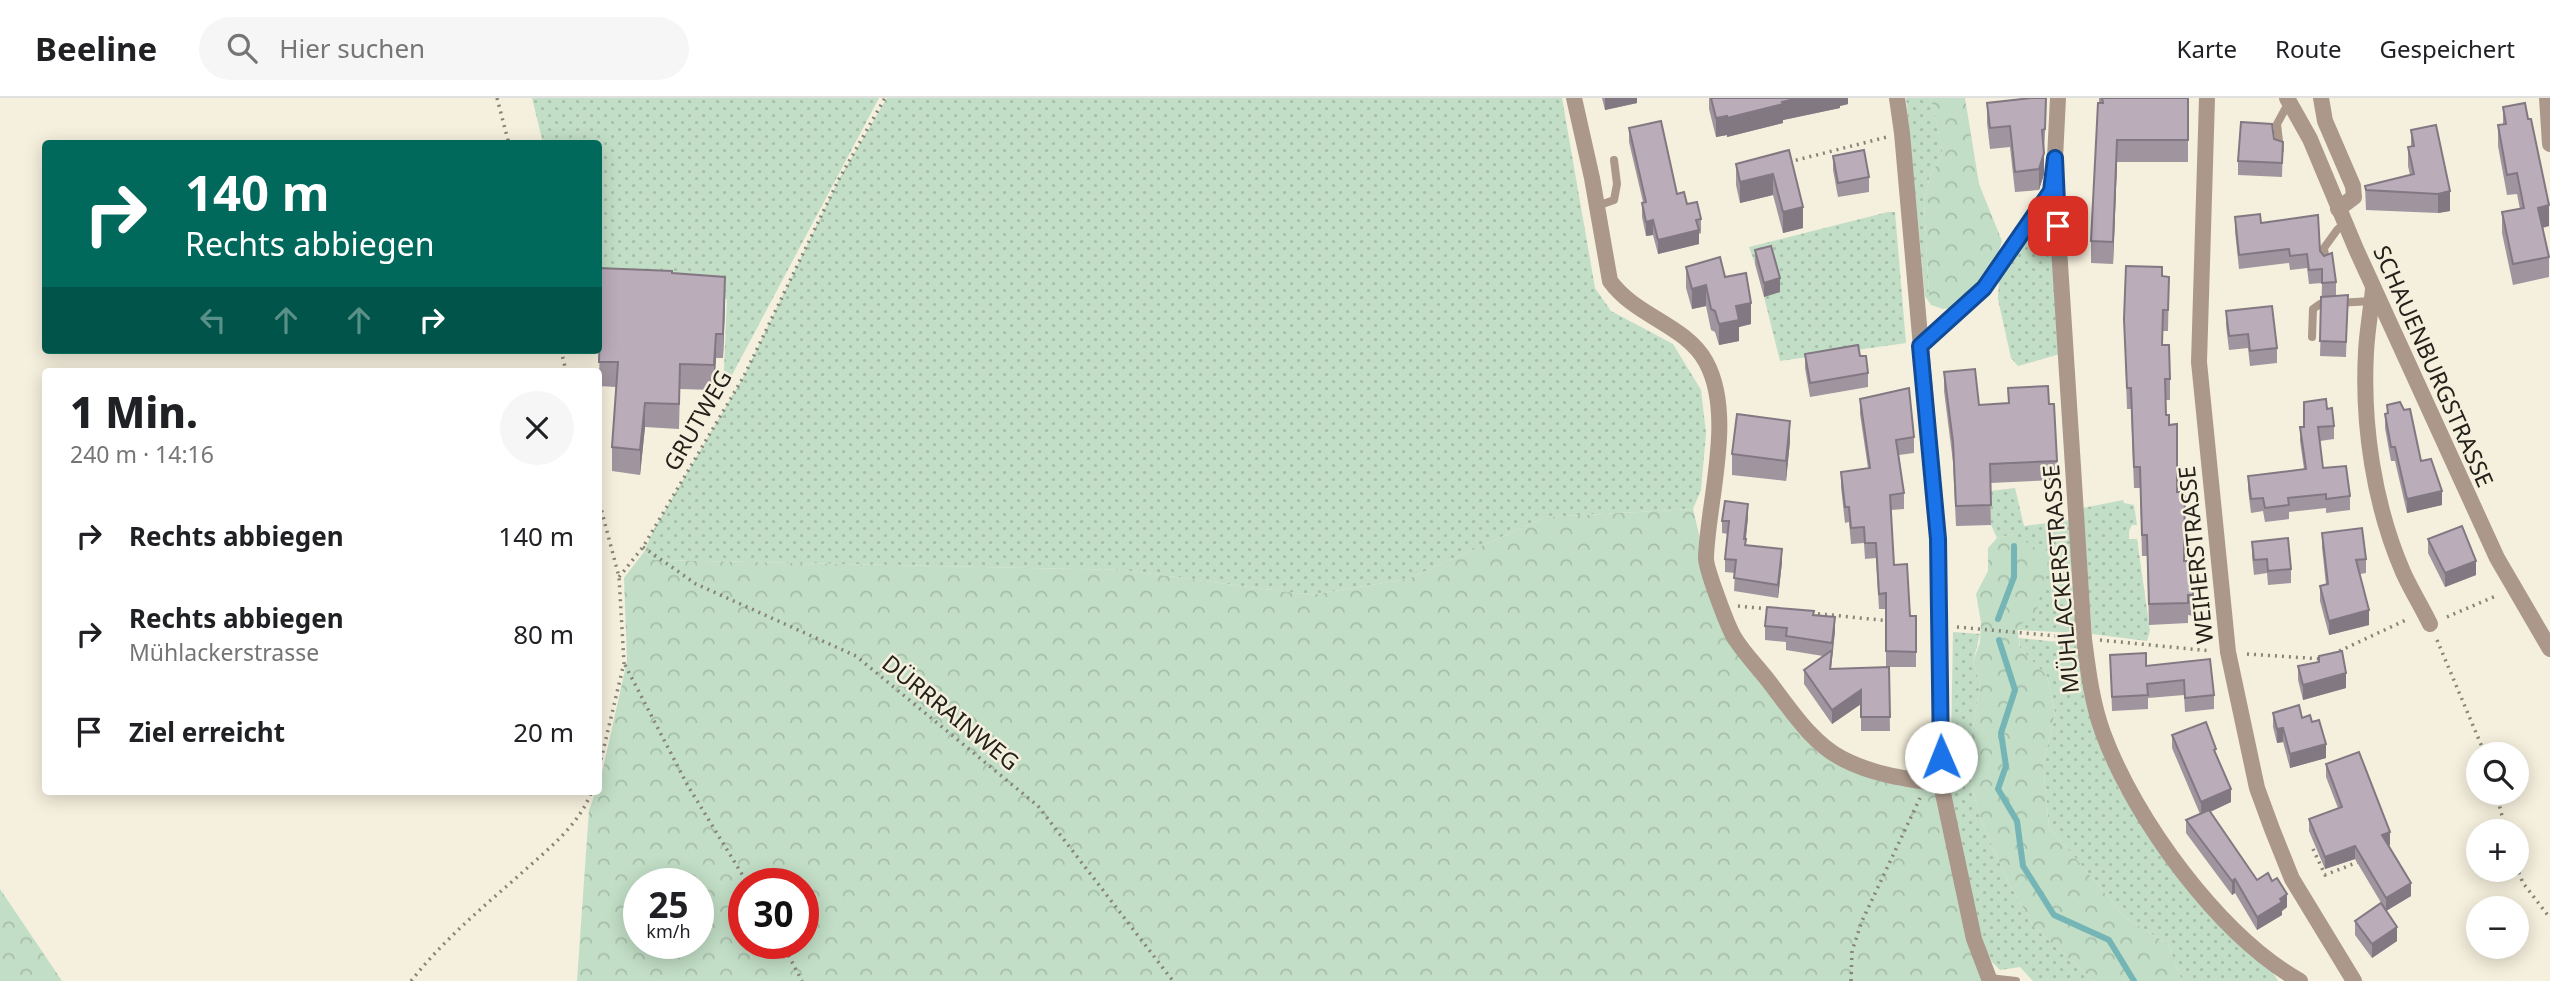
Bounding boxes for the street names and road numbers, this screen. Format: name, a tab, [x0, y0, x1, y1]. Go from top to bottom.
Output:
street label: SCHAUENBURGSTRASSE	[2366, 240, 2502, 492]
street label: GRUTWEG	[655, 364, 739, 476]
street label: MÜHLACKERSTRASSE	[2034, 463, 2086, 695]
street label: WEIHERSTRASSE	[2170, 465, 2220, 645]
street label: DÜRRRAINWEG	[876, 647, 1026, 777]

